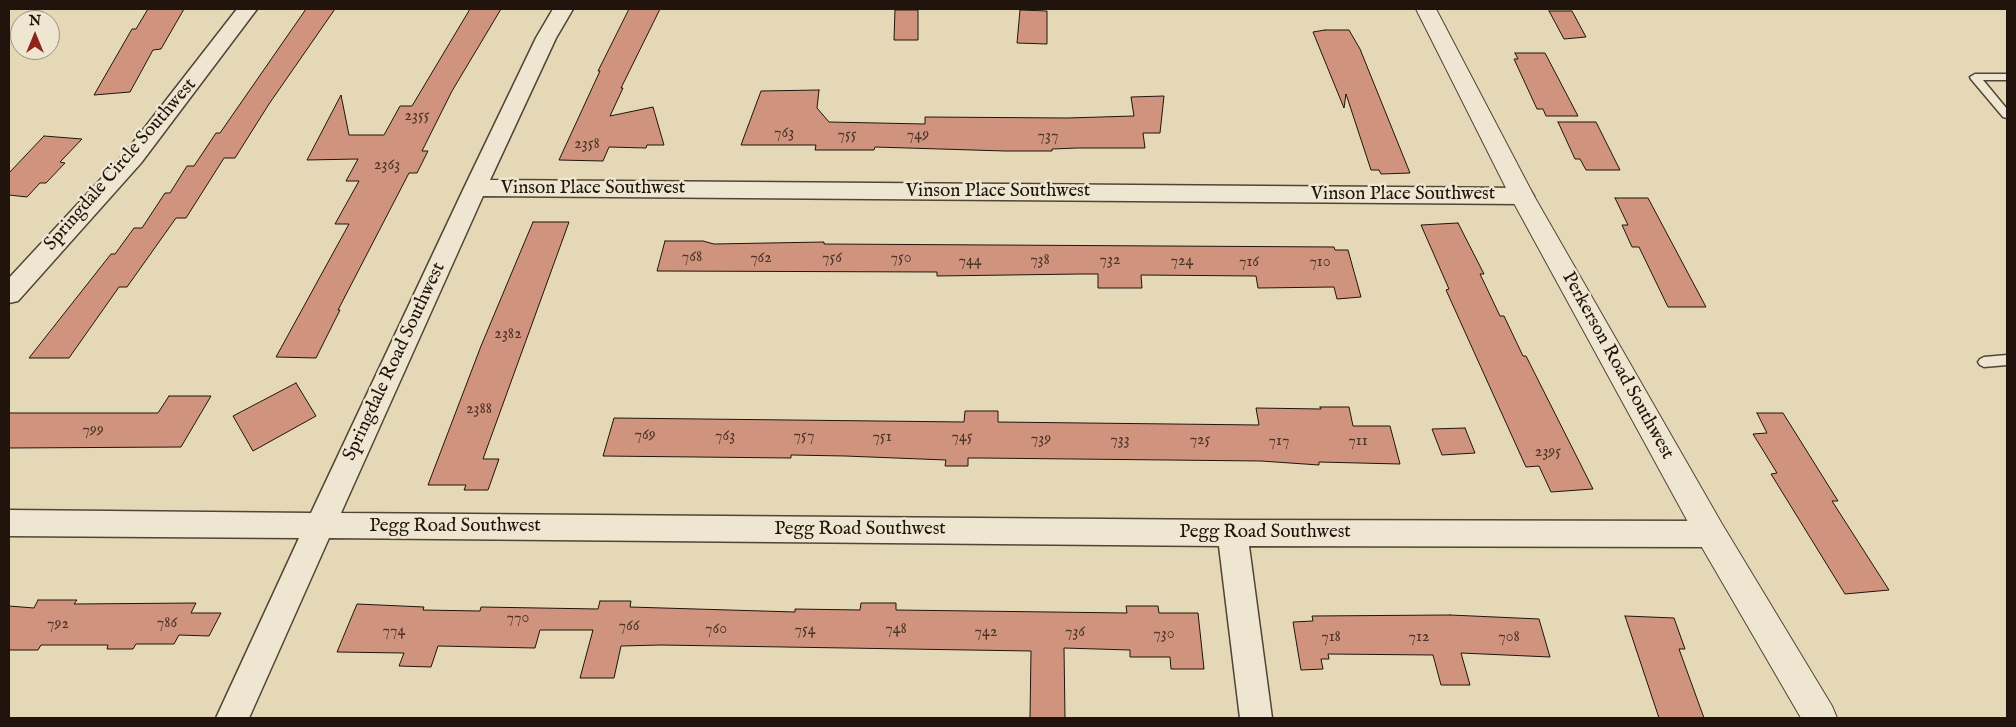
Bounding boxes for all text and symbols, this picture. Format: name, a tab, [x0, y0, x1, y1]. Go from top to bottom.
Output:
north arrow	[10, 10, 60, 60]
text: N	[29, 12, 41, 30]
street label: Springdale Circle Southwest	[40, 74, 202, 256]
house number: 2355	[404, 107, 430, 127]
house number: 763	[774, 124, 794, 144]
house number: 755	[837, 126, 857, 146]
house number: 749	[907, 126, 929, 146]
house number: 737	[1038, 127, 1058, 147]
house number: 2358	[574, 135, 600, 155]
house number: 2363	[374, 156, 400, 176]
street label: Vinson Place Southwest	[501, 178, 685, 200]
street label: Vinson Place Southwest	[906, 181, 1090, 203]
street label: Vinson Place Southwest	[1311, 184, 1495, 206]
house number: 768	[682, 248, 702, 268]
house number: 762	[750, 249, 772, 269]
house number: 756	[822, 249, 842, 269]
house number: 750	[890, 249, 912, 269]
house number: 738	[1030, 251, 1050, 271]
house number: 732	[1100, 251, 1120, 271]
house number: 744	[958, 252, 982, 272]
house number: 724	[1171, 252, 1193, 272]
house number: 716	[1239, 253, 1259, 273]
house number: 710	[1309, 253, 1331, 273]
street label: Springdale Road Southwest	[339, 259, 451, 465]
street label: Perkerson Road Southwest	[1556, 268, 1678, 464]
house number: 2382	[494, 325, 522, 345]
house number: 2388	[466, 400, 492, 420]
house number: 799	[82, 421, 104, 441]
house number: 769	[634, 426, 656, 446]
house number: 763	[715, 427, 735, 447]
house number: 757	[794, 427, 814, 447]
house number: 751	[872, 428, 892, 448]
house number: 745	[951, 428, 973, 448]
house number: 739	[1031, 430, 1051, 450]
house number: 733	[1110, 431, 1130, 451]
house number: 725	[1190, 431, 1210, 451]
house number: 717	[1269, 432, 1289, 452]
house number: 711	[1348, 432, 1368, 452]
house number: 2395	[1535, 443, 1561, 463]
street label: Pegg Road Southwest	[369, 516, 541, 538]
street label: Pegg Road Southwest	[774, 519, 946, 541]
street label: Pegg Road Southwest	[1179, 522, 1351, 544]
house number: 770	[507, 609, 529, 629]
house number: 786	[157, 614, 177, 634]
house number: 792	[47, 615, 69, 635]
house number: 766	[619, 617, 639, 637]
house number: 760	[705, 620, 727, 640]
house number: 748	[885, 620, 907, 640]
house number: 754	[794, 621, 816, 641]
house number: 774	[383, 622, 405, 642]
house number: 742	[975, 623, 997, 643]
house number: 736	[1065, 623, 1085, 643]
house number: 730	[1153, 625, 1175, 645]
house number: 718	[1321, 628, 1341, 648]
house number: 712	[1409, 628, 1429, 648]
house number: 708	[1498, 628, 1520, 648]

